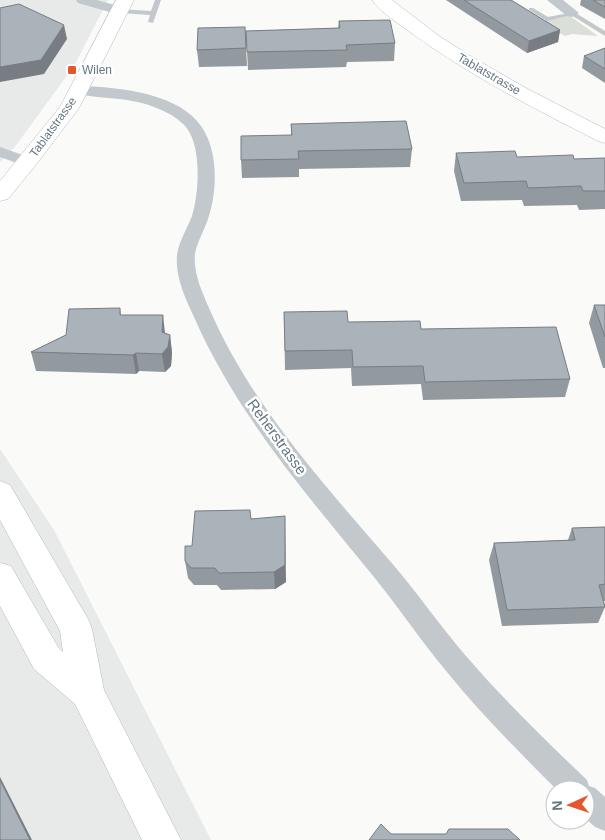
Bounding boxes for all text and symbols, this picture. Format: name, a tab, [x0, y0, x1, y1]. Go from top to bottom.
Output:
street label: Tablatstrasse	[455, 50, 523, 98]
place label: Wilen	[82, 63, 112, 77]
marker: Wilen	[66, 64, 78, 76]
street label: Tablatstrasse	[27, 94, 80, 160]
street label: Reherstrasse	[244, 396, 310, 478]
north arrow	[545, 780, 595, 830]
text: N	[549, 800, 565, 811]

